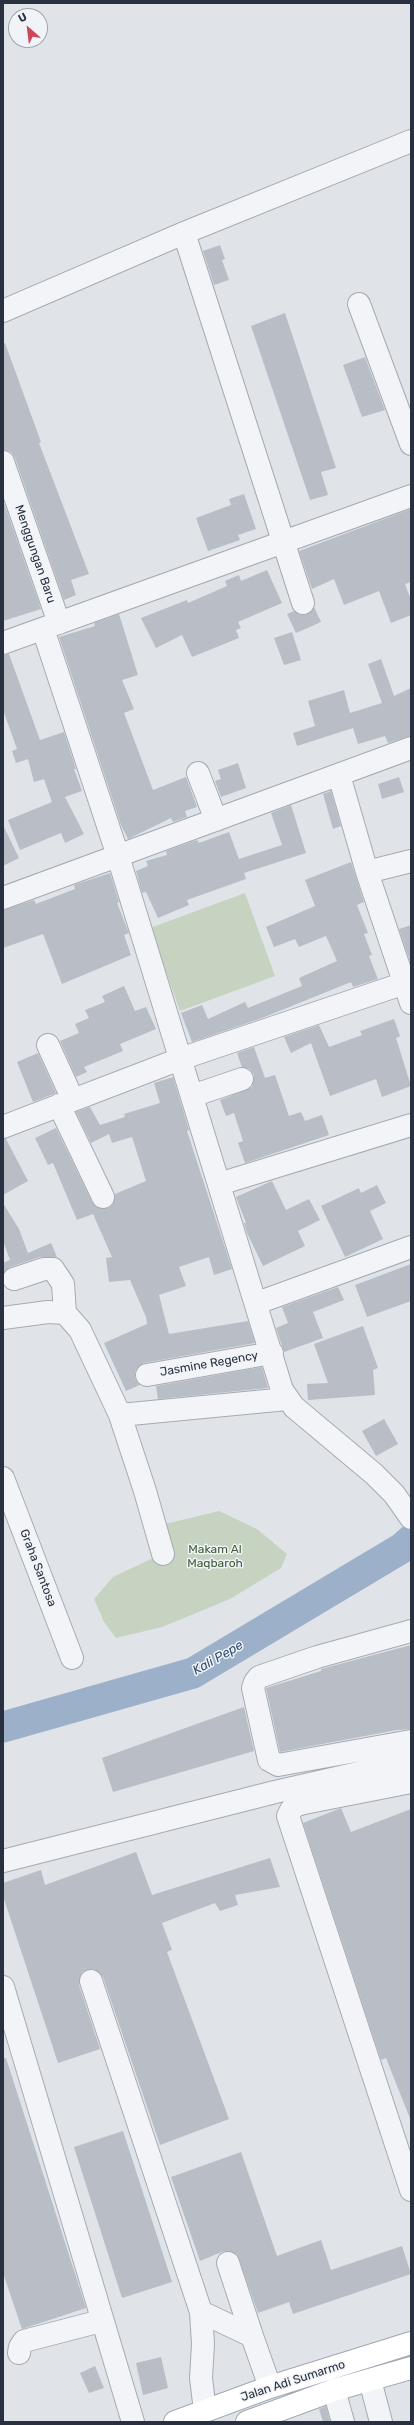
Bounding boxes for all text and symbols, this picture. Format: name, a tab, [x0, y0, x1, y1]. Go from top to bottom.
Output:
north arrow	[8, 8, 48, 48]
text: U	[16, 10, 29, 25]
street label: Menggungan Baru	[11, 503, 59, 605]
street label: Jasmine Regency	[159, 1348, 259, 1380]
street label: Graha Santosa	[17, 1527, 59, 1609]
park label: Makam Al Maqbaroh	[187, 1543, 243, 1571]
water label: Kali Pepe	[190, 1637, 246, 1679]
street label: Jalan Adi Sumarmo	[239, 2357, 347, 2405]

